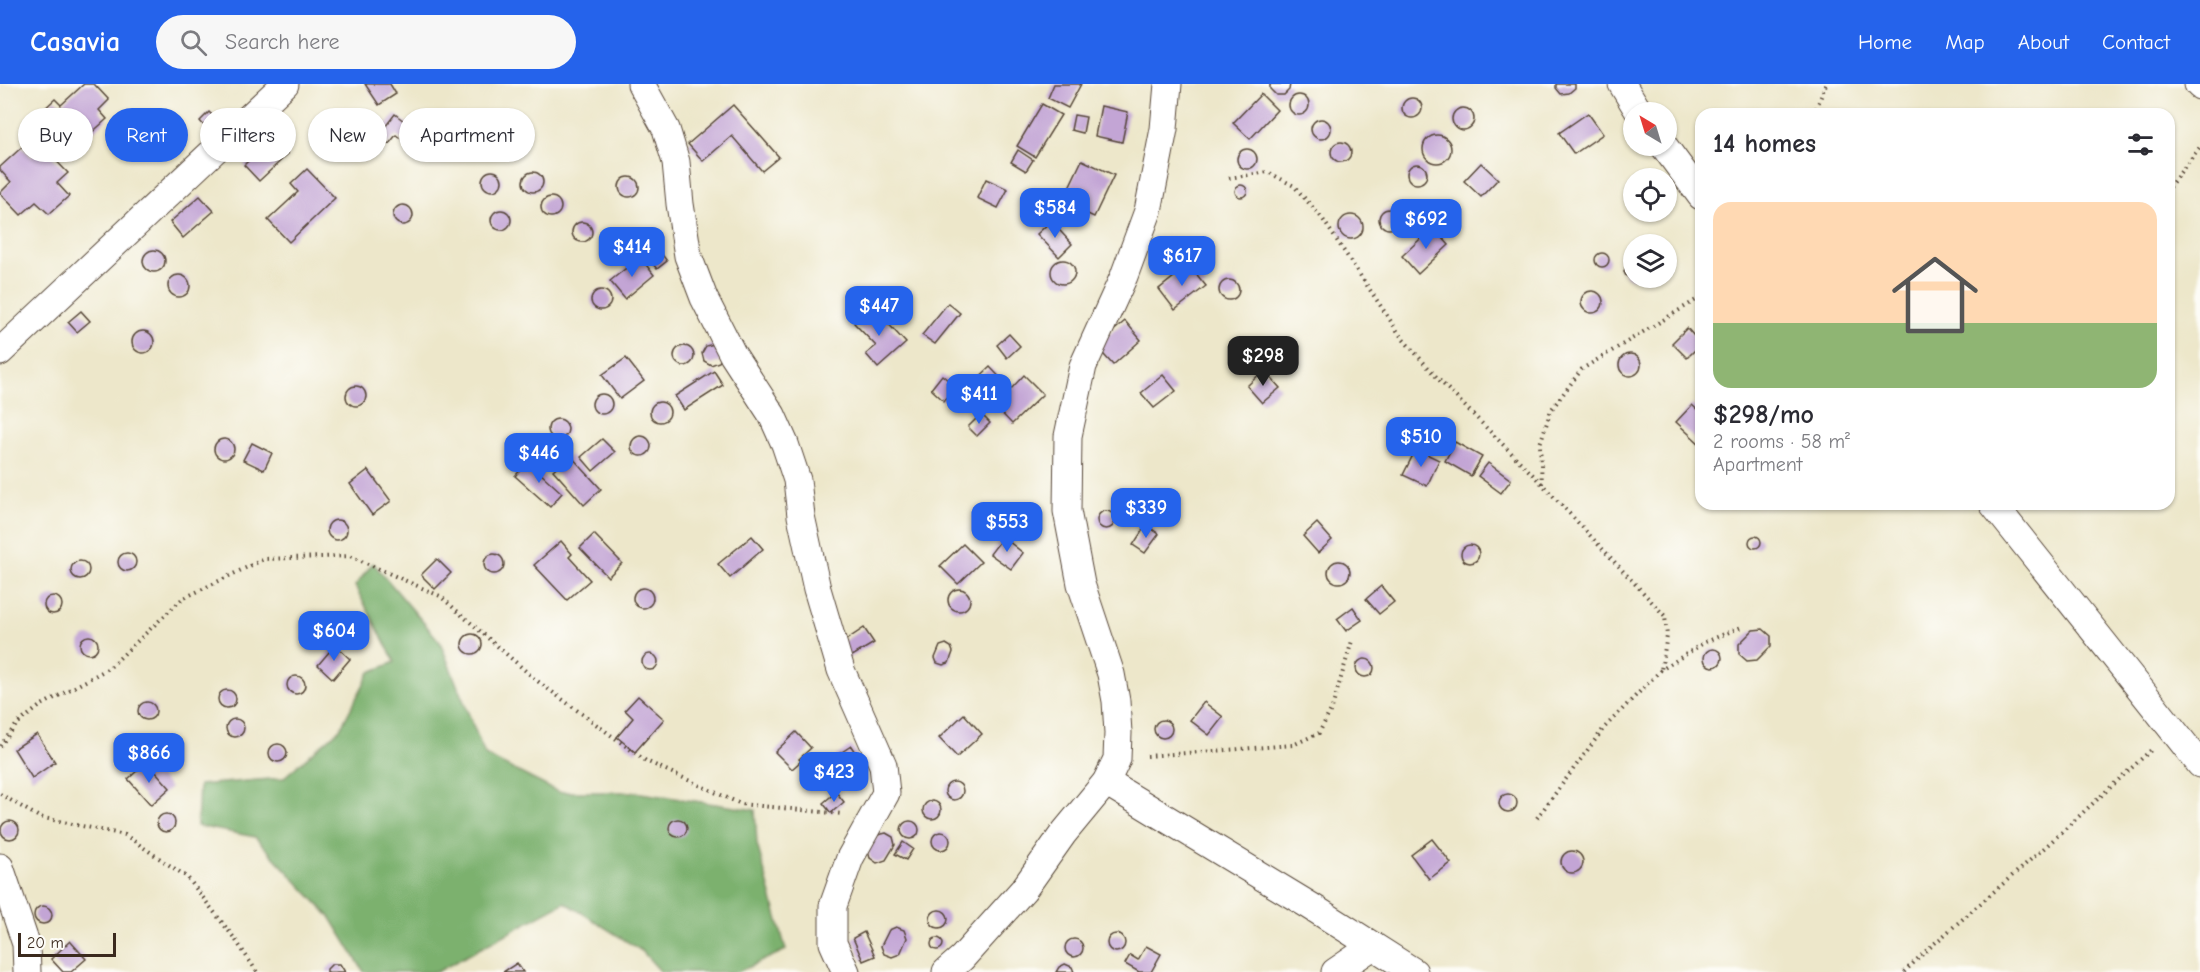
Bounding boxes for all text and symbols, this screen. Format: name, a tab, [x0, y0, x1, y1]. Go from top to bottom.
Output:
search box	[156, 15, 576, 69]
text: Casavia	[30, 26, 120, 58]
icon: search	[177, 26, 210, 59]
text: Search here	[225, 29, 340, 55]
text: Home	[1858, 30, 1912, 54]
text: Map	[1945, 30, 1985, 54]
text: About	[2018, 30, 2069, 54]
text: Contact	[2102, 30, 2170, 54]
north arrow	[1623, 102, 1677, 156]
map controls	[1623, 102, 1677, 288]
chip: Buy	[18, 108, 93, 162]
chip: Rent	[105, 108, 188, 162]
chip: Filters	[200, 108, 296, 162]
chip: New	[308, 108, 387, 162]
chip: Apartment	[399, 108, 535, 162]
icon: filters	[2124, 128, 2157, 161]
text: 14 homes	[1713, 129, 1816, 159]
button: locate	[1623, 168, 1677, 222]
pin: $584	[1019, 188, 1091, 239]
text: $584	[1034, 196, 1076, 219]
pin: $692	[1390, 199, 1462, 250]
text: $692	[1405, 207, 1447, 230]
pin: $414	[596, 227, 668, 278]
button: layers	[1623, 234, 1677, 288]
text: $414	[613, 235, 651, 258]
pin: $617	[1146, 236, 1218, 287]
icon: home	[1881, 241, 1989, 349]
text: $617	[1162, 244, 1202, 267]
pin: $447	[843, 286, 915, 337]
text: $447	[859, 294, 899, 317]
pin: $298	[1227, 336, 1299, 387]
text: $298	[1242, 344, 1284, 367]
pin: $411	[943, 374, 1015, 425]
text: $411	[960, 382, 998, 405]
text: $298/mo	[1713, 400, 1814, 430]
pin: $510	[1385, 417, 1457, 468]
text: $510	[1400, 425, 1442, 448]
text: 2 rooms · 58 m²	[1713, 430, 1850, 453]
pin: $446	[503, 433, 575, 484]
text: $446	[518, 441, 560, 464]
text: Apartment	[1713, 453, 1803, 476]
pin: $339	[1110, 488, 1182, 539]
text: $339	[1125, 496, 1167, 519]
pin: $553	[971, 502, 1043, 553]
text: $553	[985, 510, 1029, 533]
pin: $604	[298, 611, 370, 662]
text: $604	[312, 619, 356, 642]
pin: $866	[113, 733, 185, 784]
text: $866	[127, 741, 171, 764]
pin: $423	[798, 752, 870, 803]
text: $423	[813, 760, 855, 783]
scale bar	[18, 930, 116, 958]
text: 20 m	[27, 934, 64, 952]

